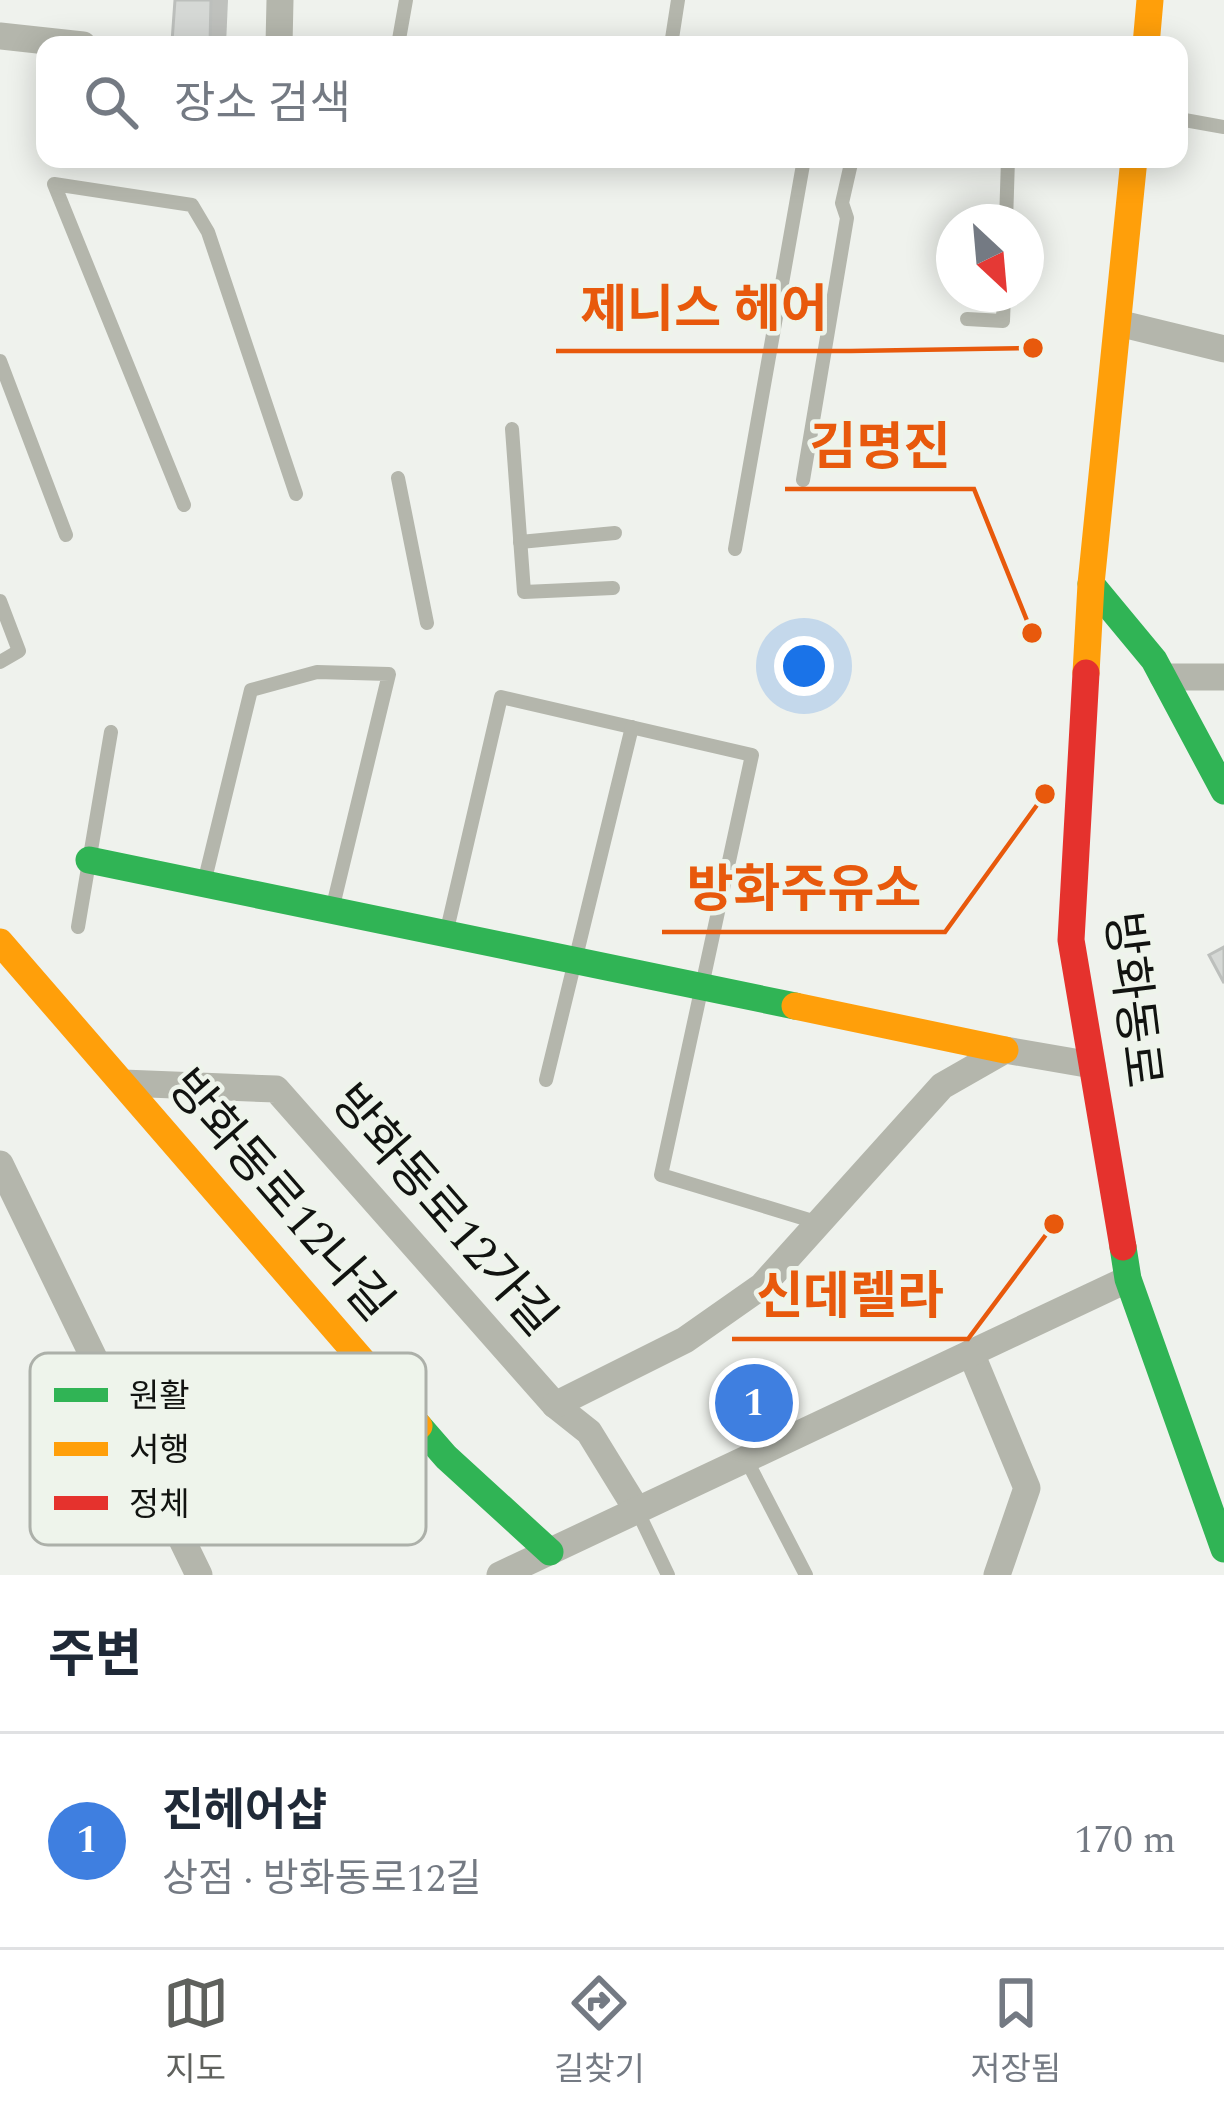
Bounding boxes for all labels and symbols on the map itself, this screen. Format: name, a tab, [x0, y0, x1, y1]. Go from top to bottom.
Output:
north arrow	[936, 204, 1044, 312]
callout: 제니스 헤어	[556, 264, 851, 351]
text: 제니스 헤어	[580, 272, 828, 350]
callout: 김명진	[785, 402, 974, 489]
text: 김명진	[810, 410, 950, 488]
your location	[774, 636, 834, 696]
callout: 방화주유소	[662, 845, 945, 932]
text: 방화주유소	[687, 852, 921, 930]
street label: 방화동로	[1085, 908, 1179, 1092]
street label: 방화동로12나길	[150, 1054, 410, 1338]
street label: 방화동로12가길	[313, 1069, 573, 1353]
callout: 신데렐라	[732, 1252, 968, 1339]
text: 신데렐라	[756, 1259, 944, 1337]
legend	[30, 1353, 426, 1545]
pin: 1	[715, 1358, 793, 1448]
text: 원활	[129, 1372, 190, 1422]
text: 서행	[129, 1426, 190, 1476]
text: 정체	[129, 1480, 190, 1530]

